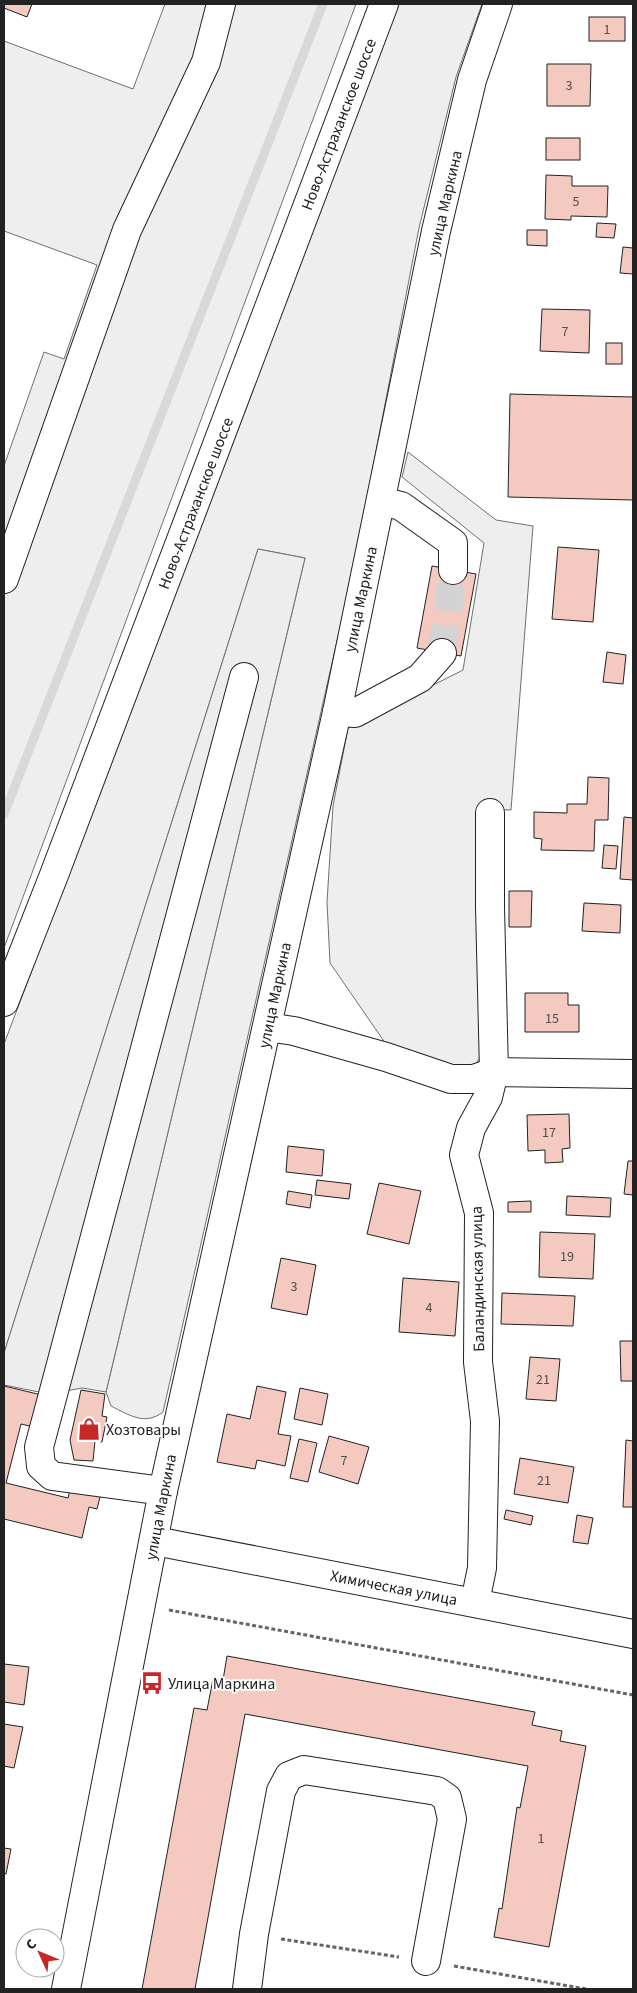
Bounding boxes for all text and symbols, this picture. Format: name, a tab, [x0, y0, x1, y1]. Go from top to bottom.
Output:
house number: 1	[604, 20, 611, 40]
street label: Ново-Астраханское шоссе	[296, 35, 382, 213]
house number: 3	[566, 76, 573, 96]
street label: улица Маркина	[422, 148, 468, 258]
house number: 5	[573, 192, 580, 212]
house number: 7	[562, 322, 569, 342]
street label: Ново-Астраханское шоссе	[153, 414, 239, 592]
street label: улица Маркина	[339, 544, 383, 654]
street label: улица Маркина	[253, 940, 297, 1050]
house number: 15	[545, 1009, 559, 1029]
house number: 17	[542, 1123, 556, 1143]
street label: Баландинская улица	[466, 1206, 490, 1352]
house number: 19	[560, 1247, 574, 1267]
house number: 3	[291, 1277, 298, 1297]
house number: 4	[426, 1298, 433, 1318]
house number: 21	[536, 1370, 550, 1390]
shop icon: Хозтовары	[76, 1416, 102, 1442]
place label: Хозтовары	[106, 1419, 181, 1441]
house number: 7	[341, 1451, 348, 1471]
street label: улица Маркина	[140, 1452, 182, 1562]
house number: 21	[537, 1471, 551, 1491]
street label: Химическая улица	[328, 1565, 459, 1611]
bus stop icon: Улица Маркина	[139, 1670, 165, 1696]
place label: Улица Маркина	[168, 1673, 275, 1695]
house number: 1	[538, 1829, 545, 1849]
north arrow	[15, 1928, 65, 1978]
text: С	[21, 1935, 41, 1955]

